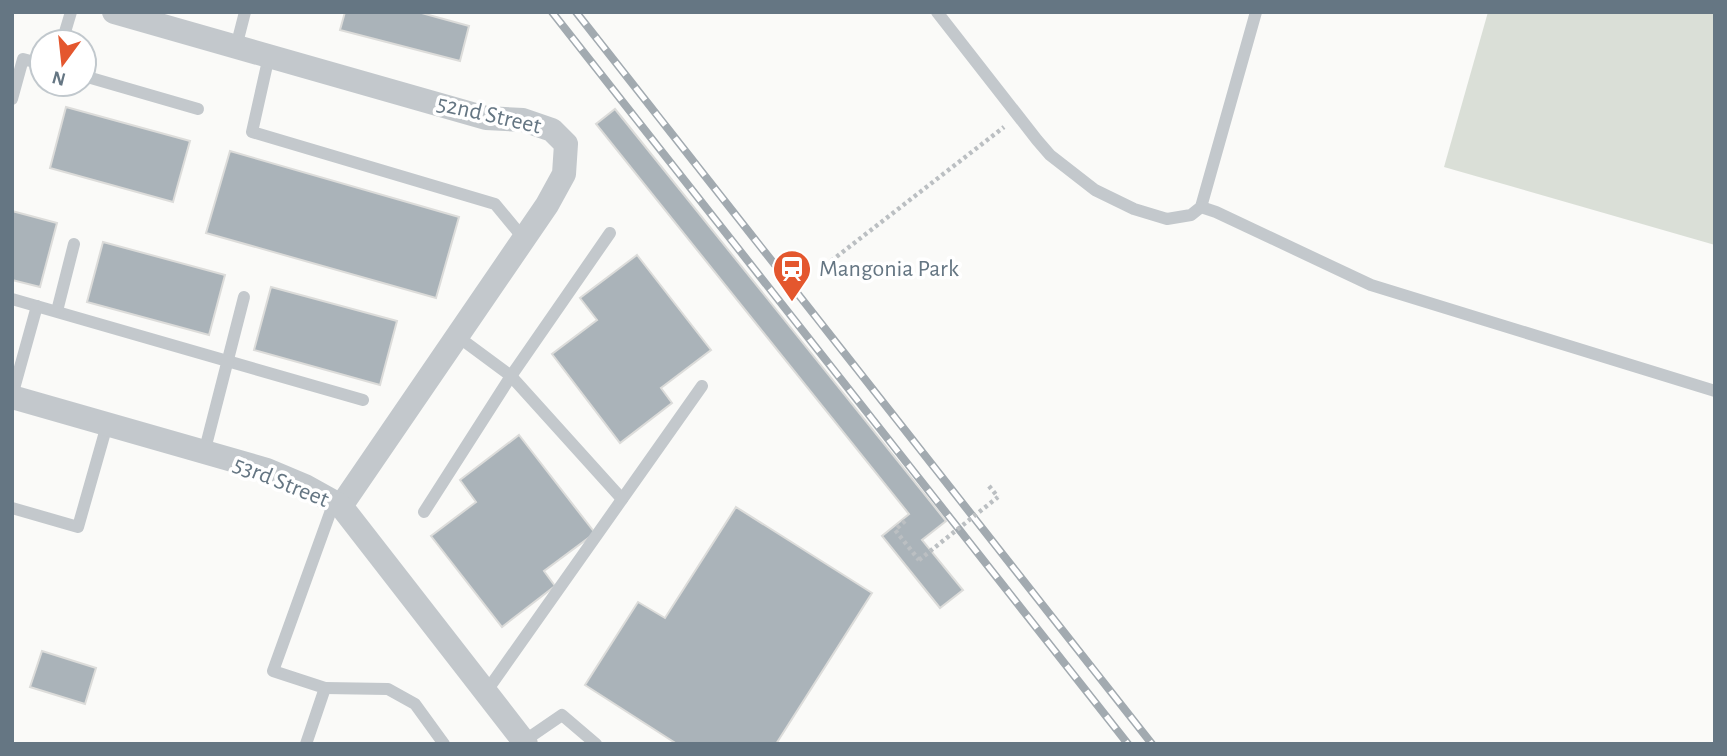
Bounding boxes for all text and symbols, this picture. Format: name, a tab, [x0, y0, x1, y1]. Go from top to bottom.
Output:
north arrow	[28, 28, 98, 98]
text: N	[50, 67, 68, 89]
street label: 52nd Street	[435, 91, 544, 139]
station icon: Mangonia Park	[771, 248, 813, 303]
place label: Mangonia Park	[819, 257, 959, 281]
street label: 53rd Street	[230, 452, 332, 512]

